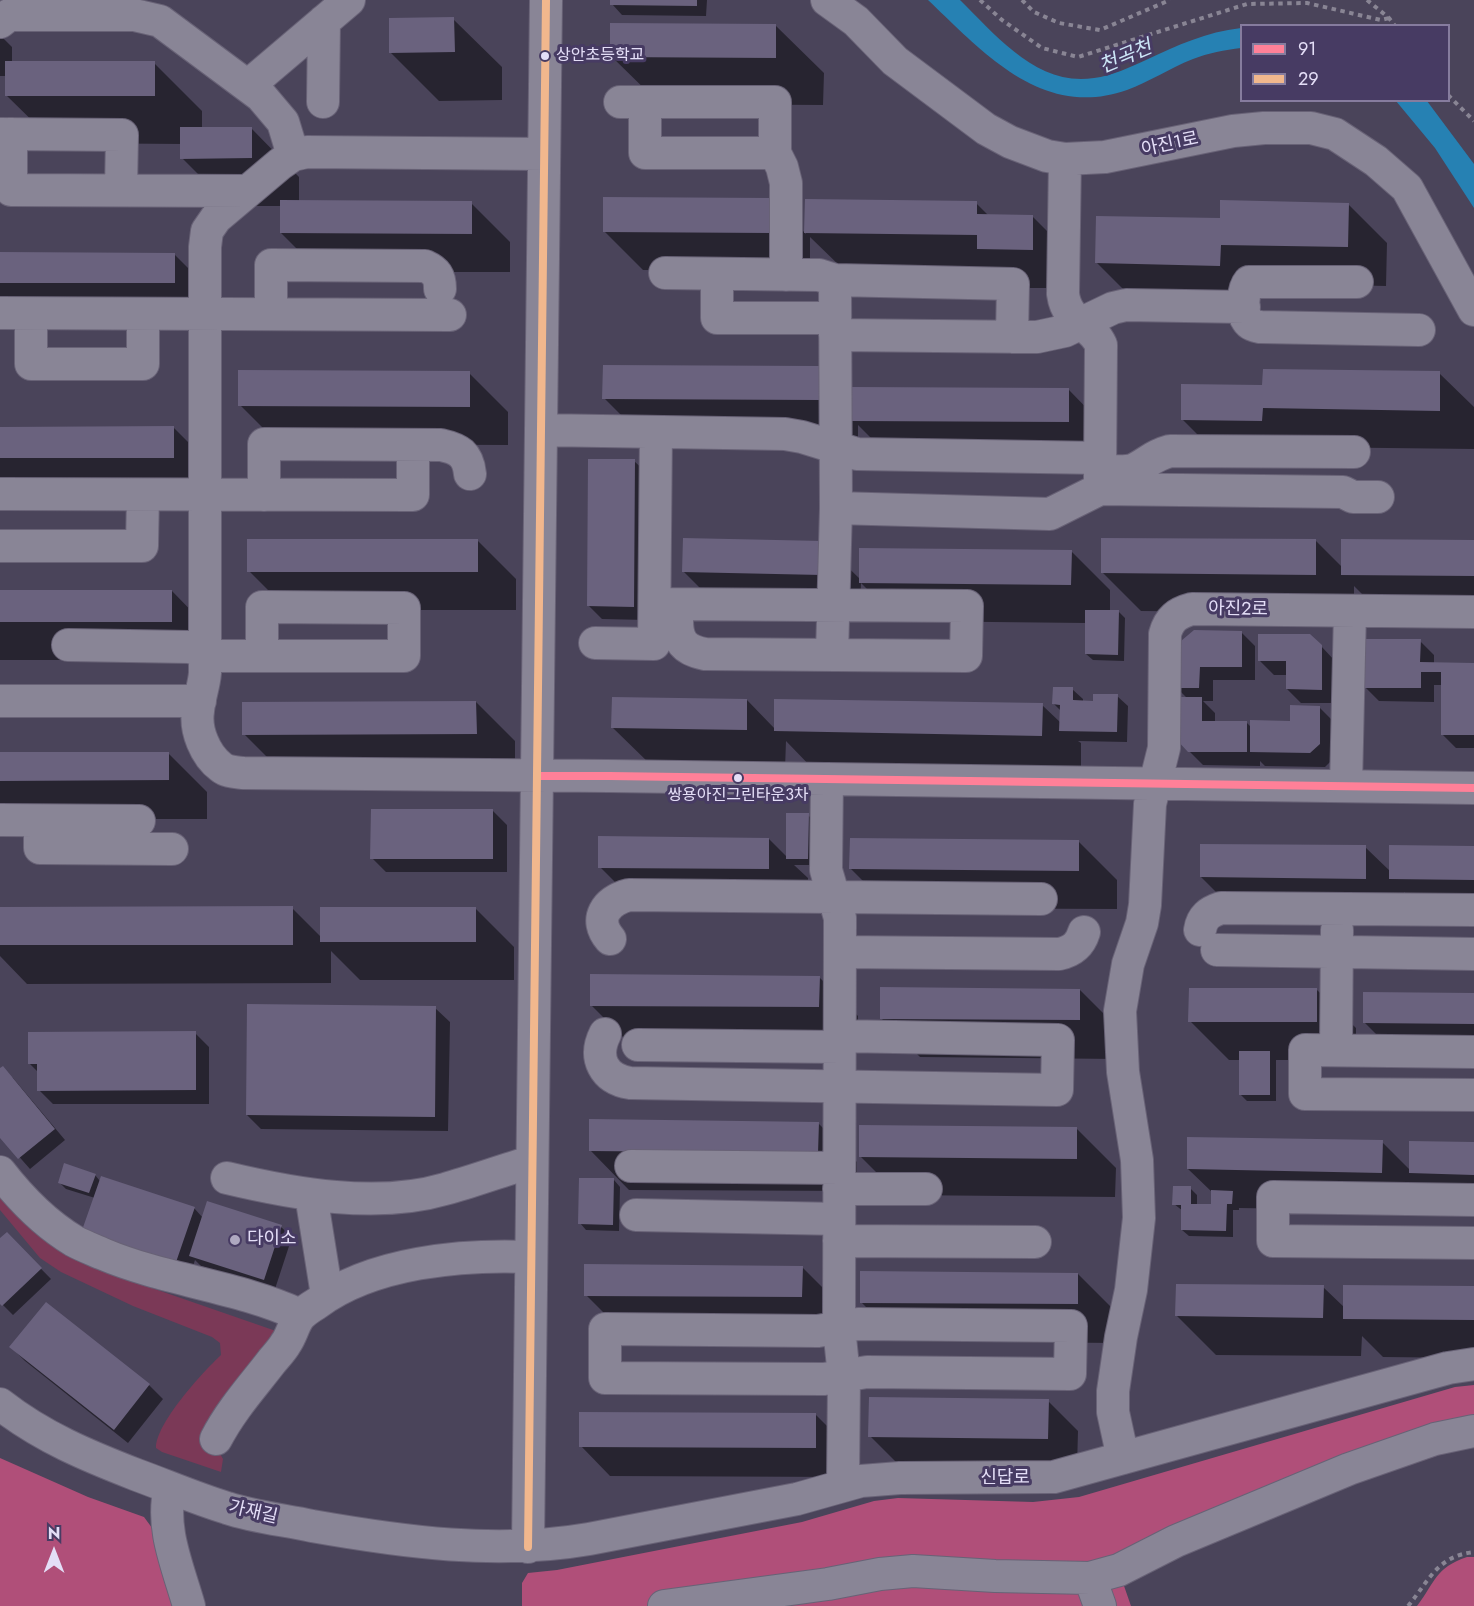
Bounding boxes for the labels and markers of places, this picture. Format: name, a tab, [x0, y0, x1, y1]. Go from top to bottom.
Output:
place label: 상안초등학교	[556, 46, 644, 66]
marker: 상안초등학교	[539, 50, 551, 62]
marker: 쌍용아진그린타운3차	[732, 772, 744, 784]
place label: 쌍용아진그린타운3차	[667, 786, 809, 806]
place label: 다이소	[247, 1229, 297, 1251]
marker: 다이소	[228, 1233, 242, 1247]

